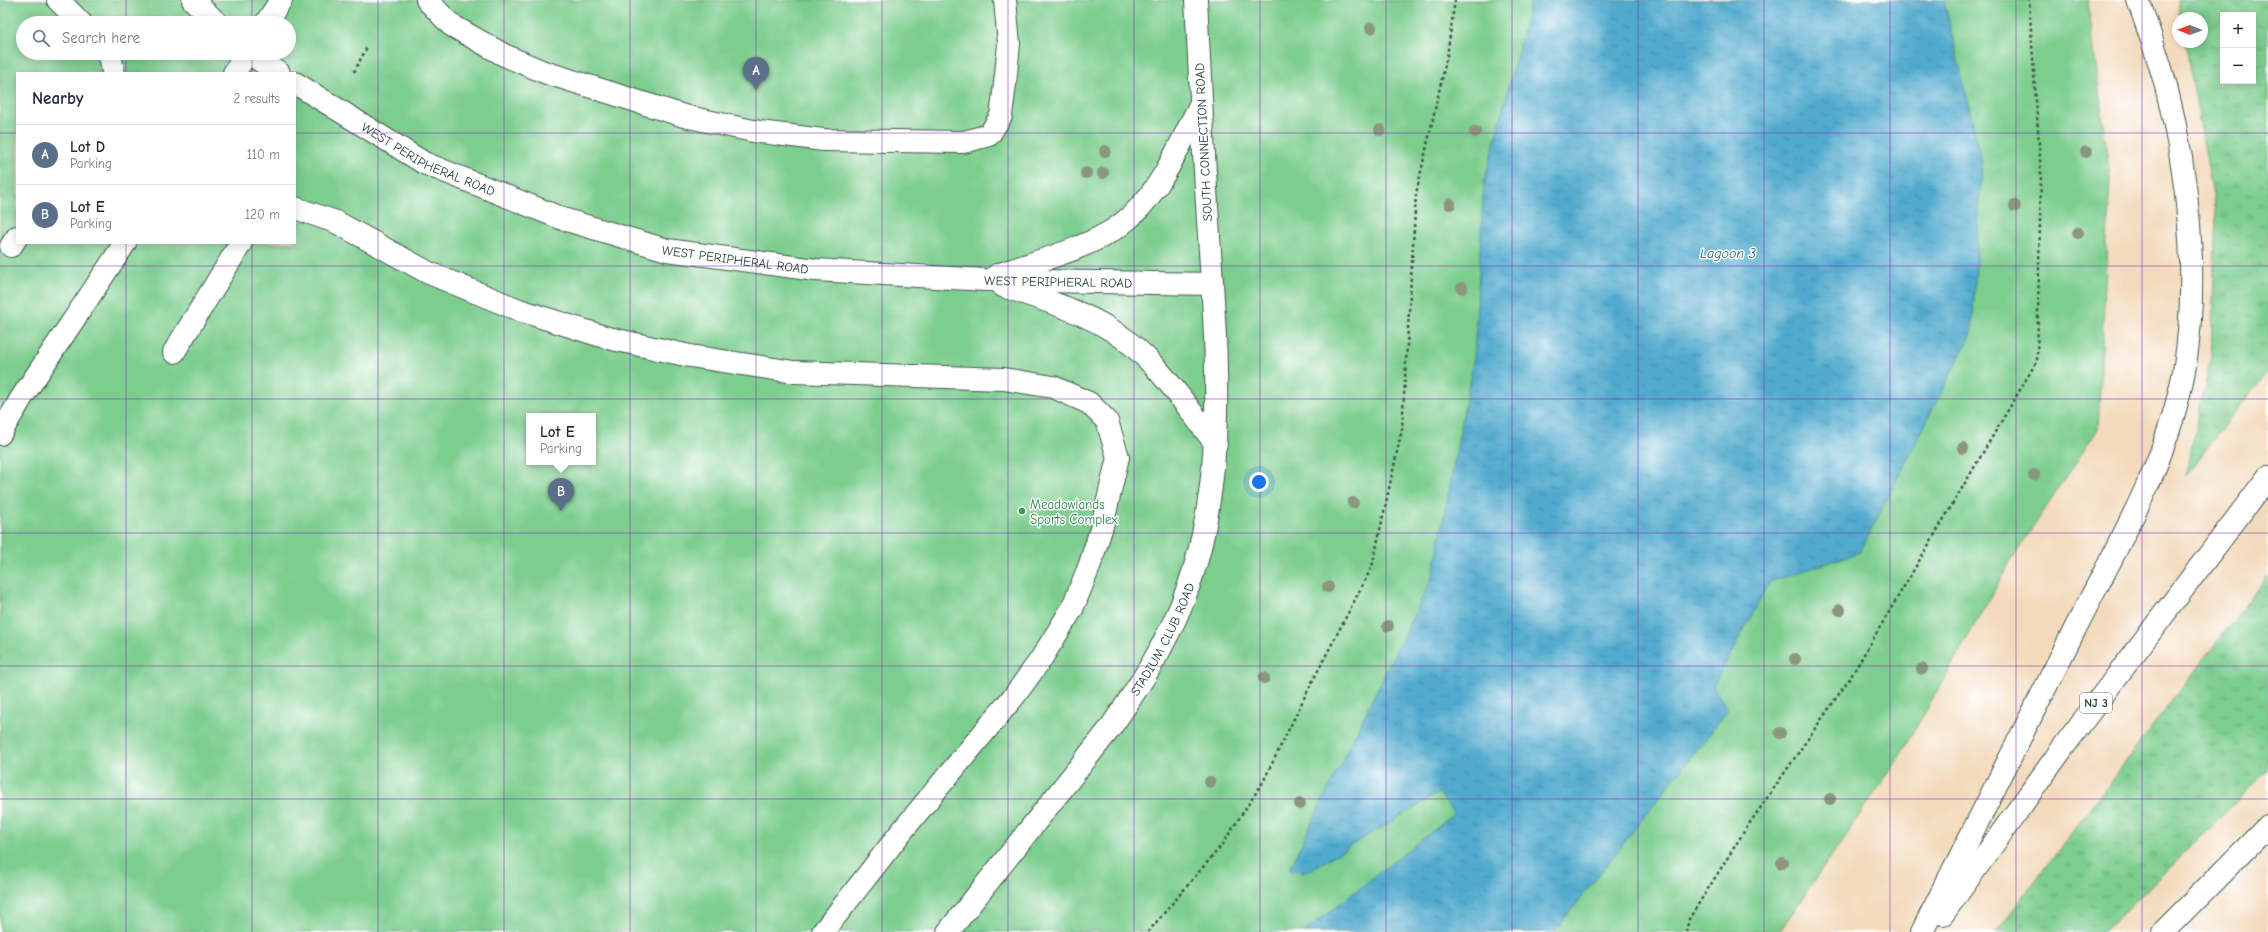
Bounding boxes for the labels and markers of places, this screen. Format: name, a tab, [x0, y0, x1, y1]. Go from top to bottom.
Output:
pin: A	[743, 57, 769, 90]
pin: B	[548, 478, 574, 511]
place label: Meadowlands Sports Complex	[1030, 497, 1118, 527]
marker: Meadowlands Sports Complex	[1017, 506, 1027, 516]

